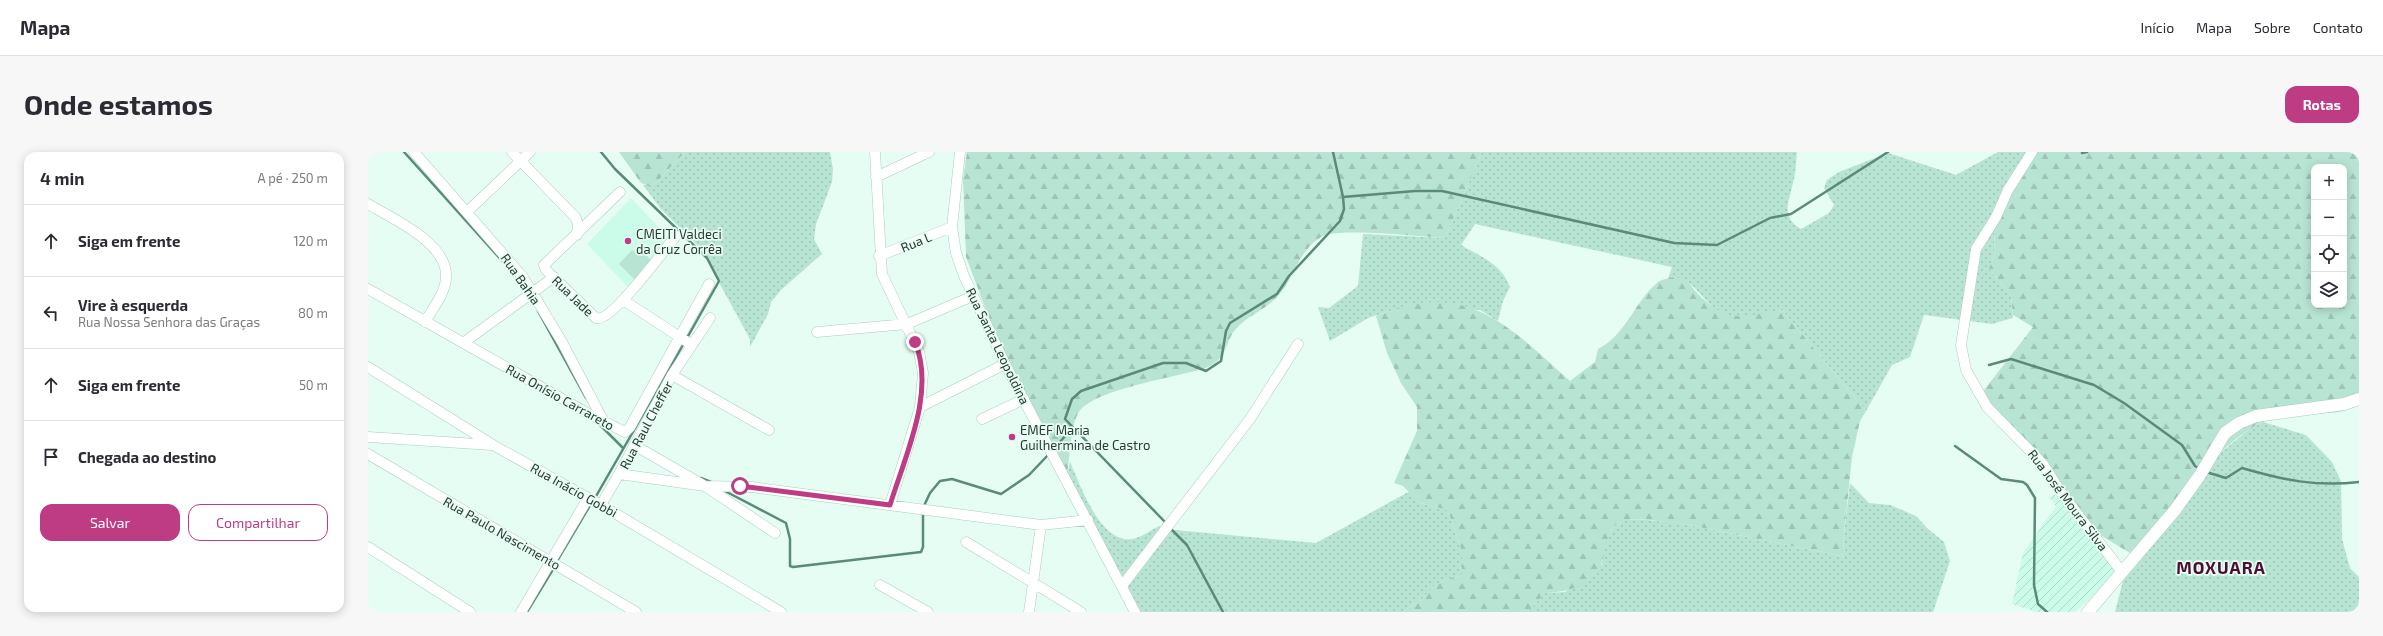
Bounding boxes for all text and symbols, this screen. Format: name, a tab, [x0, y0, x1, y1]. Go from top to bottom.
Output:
text: Mapa	[20, 16, 70, 39]
text: Início	[2141, 19, 2174, 36]
text: Mapa	[2196, 19, 2232, 36]
text: Sobre	[2254, 19, 2291, 36]
text: Contato	[2313, 19, 2363, 36]
button: Rotas	[2285, 86, 2359, 123]
text: Onde estamos	[24, 87, 213, 121]
map controls	[2311, 164, 2347, 308]
button: +	[2311, 164, 2347, 200]
text: 4 min	[40, 168, 84, 188]
text: A pé · 250 m	[258, 170, 328, 186]
button: −	[2311, 200, 2347, 236]
place label: CMEITI Valdeci da Cruz Corrêa	[636, 226, 722, 257]
street label: Rua L	[898, 228, 934, 255]
icon: ahead	[40, 230, 62, 252]
text: Siga em frente	[78, 232, 180, 250]
text: 120 m	[293, 233, 328, 249]
marker: CMEITI Valdeci da Cruz Corrêa	[623, 236, 633, 246]
button: locate	[2311, 236, 2347, 272]
street label: Rua Bahia	[498, 250, 544, 308]
street label: Rua Jade	[549, 272, 597, 320]
button: layers	[2311, 272, 2347, 308]
street label: Rua Santa Leopoldina	[963, 285, 1033, 407]
text: Vire à esquerda	[78, 296, 188, 314]
icon: left	[40, 302, 62, 324]
text: 80 m	[298, 305, 328, 321]
text: Rua Nossa Senhora das Graças	[78, 314, 260, 330]
route end	[906, 333, 924, 351]
street label: Rua Onísio Carrareto	[503, 361, 617, 433]
icon: ahead	[40, 374, 62, 396]
text: Siga em frente	[78, 376, 180, 394]
text: 50 m	[299, 377, 328, 393]
street label: Rua Raul Cheffer	[616, 378, 676, 472]
place label: EMEF Maria Guilhermina de Castro	[1020, 422, 1150, 453]
marker: EMEF Maria Guilhermina de Castro	[1007, 432, 1017, 442]
icon: arrive	[40, 446, 62, 468]
street label: Rua José Moura Silva	[2025, 446, 2111, 554]
text: Chegada ao destino	[78, 448, 216, 466]
street label: Rua Inácio Gobbi	[528, 459, 620, 521]
route start	[731, 477, 749, 495]
street label: Rua Paulo Nascimento	[441, 493, 563, 573]
button: Salvar	[40, 504, 180, 541]
button: Compartilhar	[188, 504, 328, 541]
district label: MOXUARA	[2176, 557, 2266, 577]

